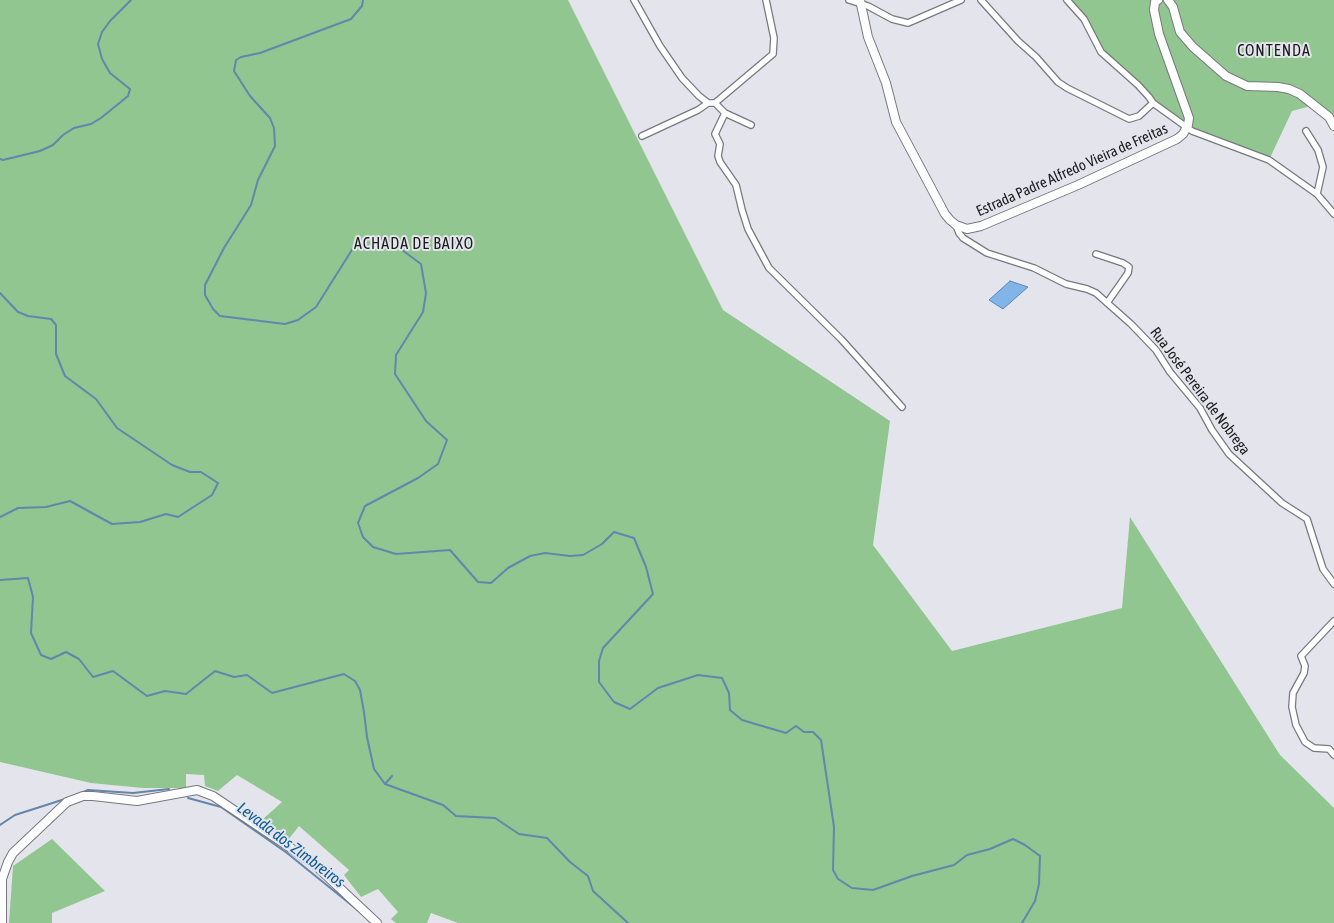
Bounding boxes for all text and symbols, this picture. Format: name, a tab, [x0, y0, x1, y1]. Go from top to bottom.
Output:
district label: CONTENDA	[1236, 41, 1312, 61]
street label: Estrada Padre Alfredo Vieira de Freitas	[973, 120, 1171, 220]
district label: ACHADA DE BAIXO	[352, 234, 476, 254]
street label: Rua José Pereira de Nobrega	[1146, 324, 1254, 458]
water label: Levada dos Zimbreiros	[233, 798, 349, 892]

